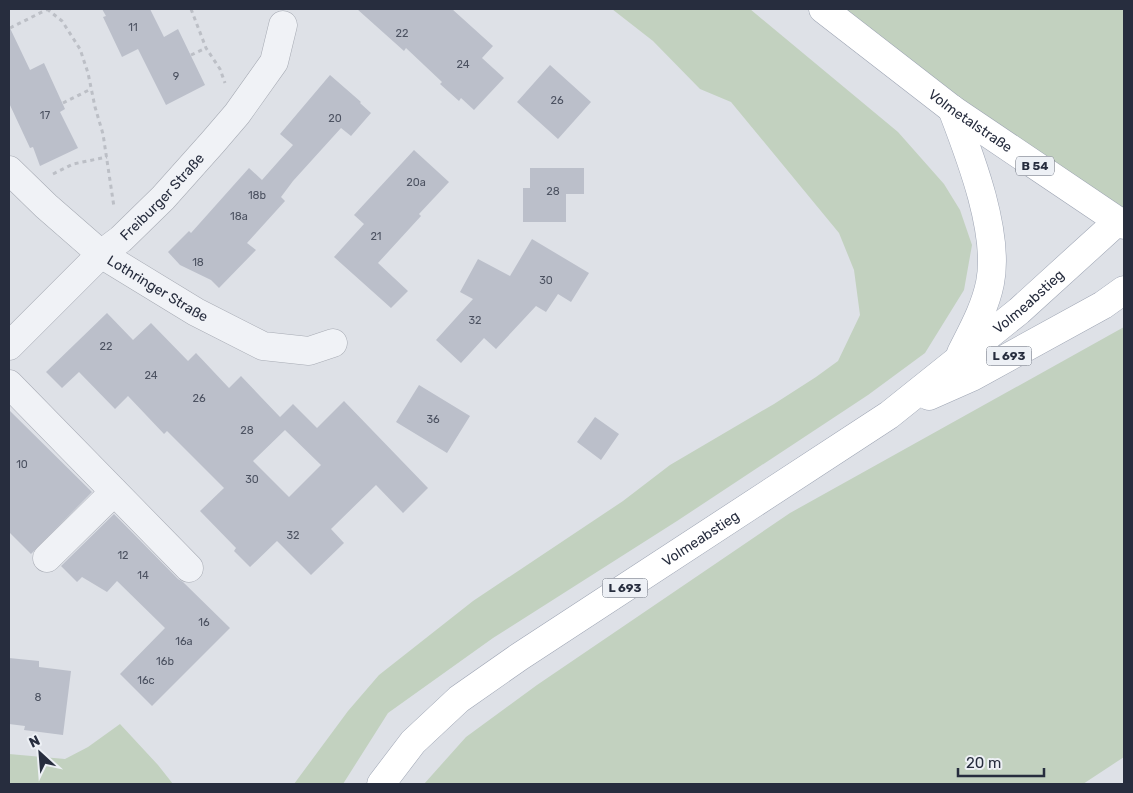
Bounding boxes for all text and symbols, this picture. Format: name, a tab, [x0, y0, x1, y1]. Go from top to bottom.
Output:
house number: 11	[128, 21, 138, 34]
house number: 22	[396, 27, 408, 40]
house number: 24	[456, 58, 470, 71]
house number: 9	[173, 70, 179, 83]
street label: Volmetalstraße	[925, 86, 1015, 156]
house number: 26	[550, 94, 564, 107]
house number: 17	[40, 109, 51, 122]
house number: 20	[328, 112, 342, 125]
street label: Freiburger Straße	[117, 150, 208, 244]
road number: B 54	[1016, 157, 1054, 176]
house number: 20a	[406, 176, 426, 189]
house number: 28	[546, 185, 560, 198]
house number: 18b	[248, 189, 266, 202]
house number: 18a	[230, 210, 248, 223]
house number: 21	[370, 230, 382, 243]
street label: Lothringer Straße	[104, 252, 211, 326]
house number: 18	[192, 256, 204, 269]
street label: Volmeabstieg	[990, 266, 1068, 337]
house number: 30	[539, 274, 553, 287]
house number: 32	[468, 314, 482, 327]
house number: 22	[100, 340, 112, 353]
road number: L 693	[986, 346, 1032, 366]
house number: 24	[144, 369, 158, 382]
house number: 26	[192, 392, 206, 405]
house number: 36	[426, 413, 440, 426]
house number: 28	[240, 424, 254, 437]
house number: 10	[16, 458, 28, 471]
house number: 30	[245, 473, 259, 486]
street label: Volmeabstieg	[659, 507, 743, 570]
house number: 32	[286, 529, 300, 542]
house number: 12	[117, 549, 129, 562]
house number: 14	[137, 569, 149, 582]
road number: L 693	[602, 578, 648, 598]
house number: 16	[198, 616, 210, 629]
house number: 16a	[175, 635, 193, 648]
house number: 16b	[156, 655, 174, 668]
house number: 16c	[137, 674, 155, 687]
house number: 8	[35, 691, 42, 704]
north arrow	[15, 728, 65, 778]
text: N	[26, 732, 43, 752]
scale bar	[958, 746, 1044, 778]
text: 20 m	[966, 754, 1001, 772]

